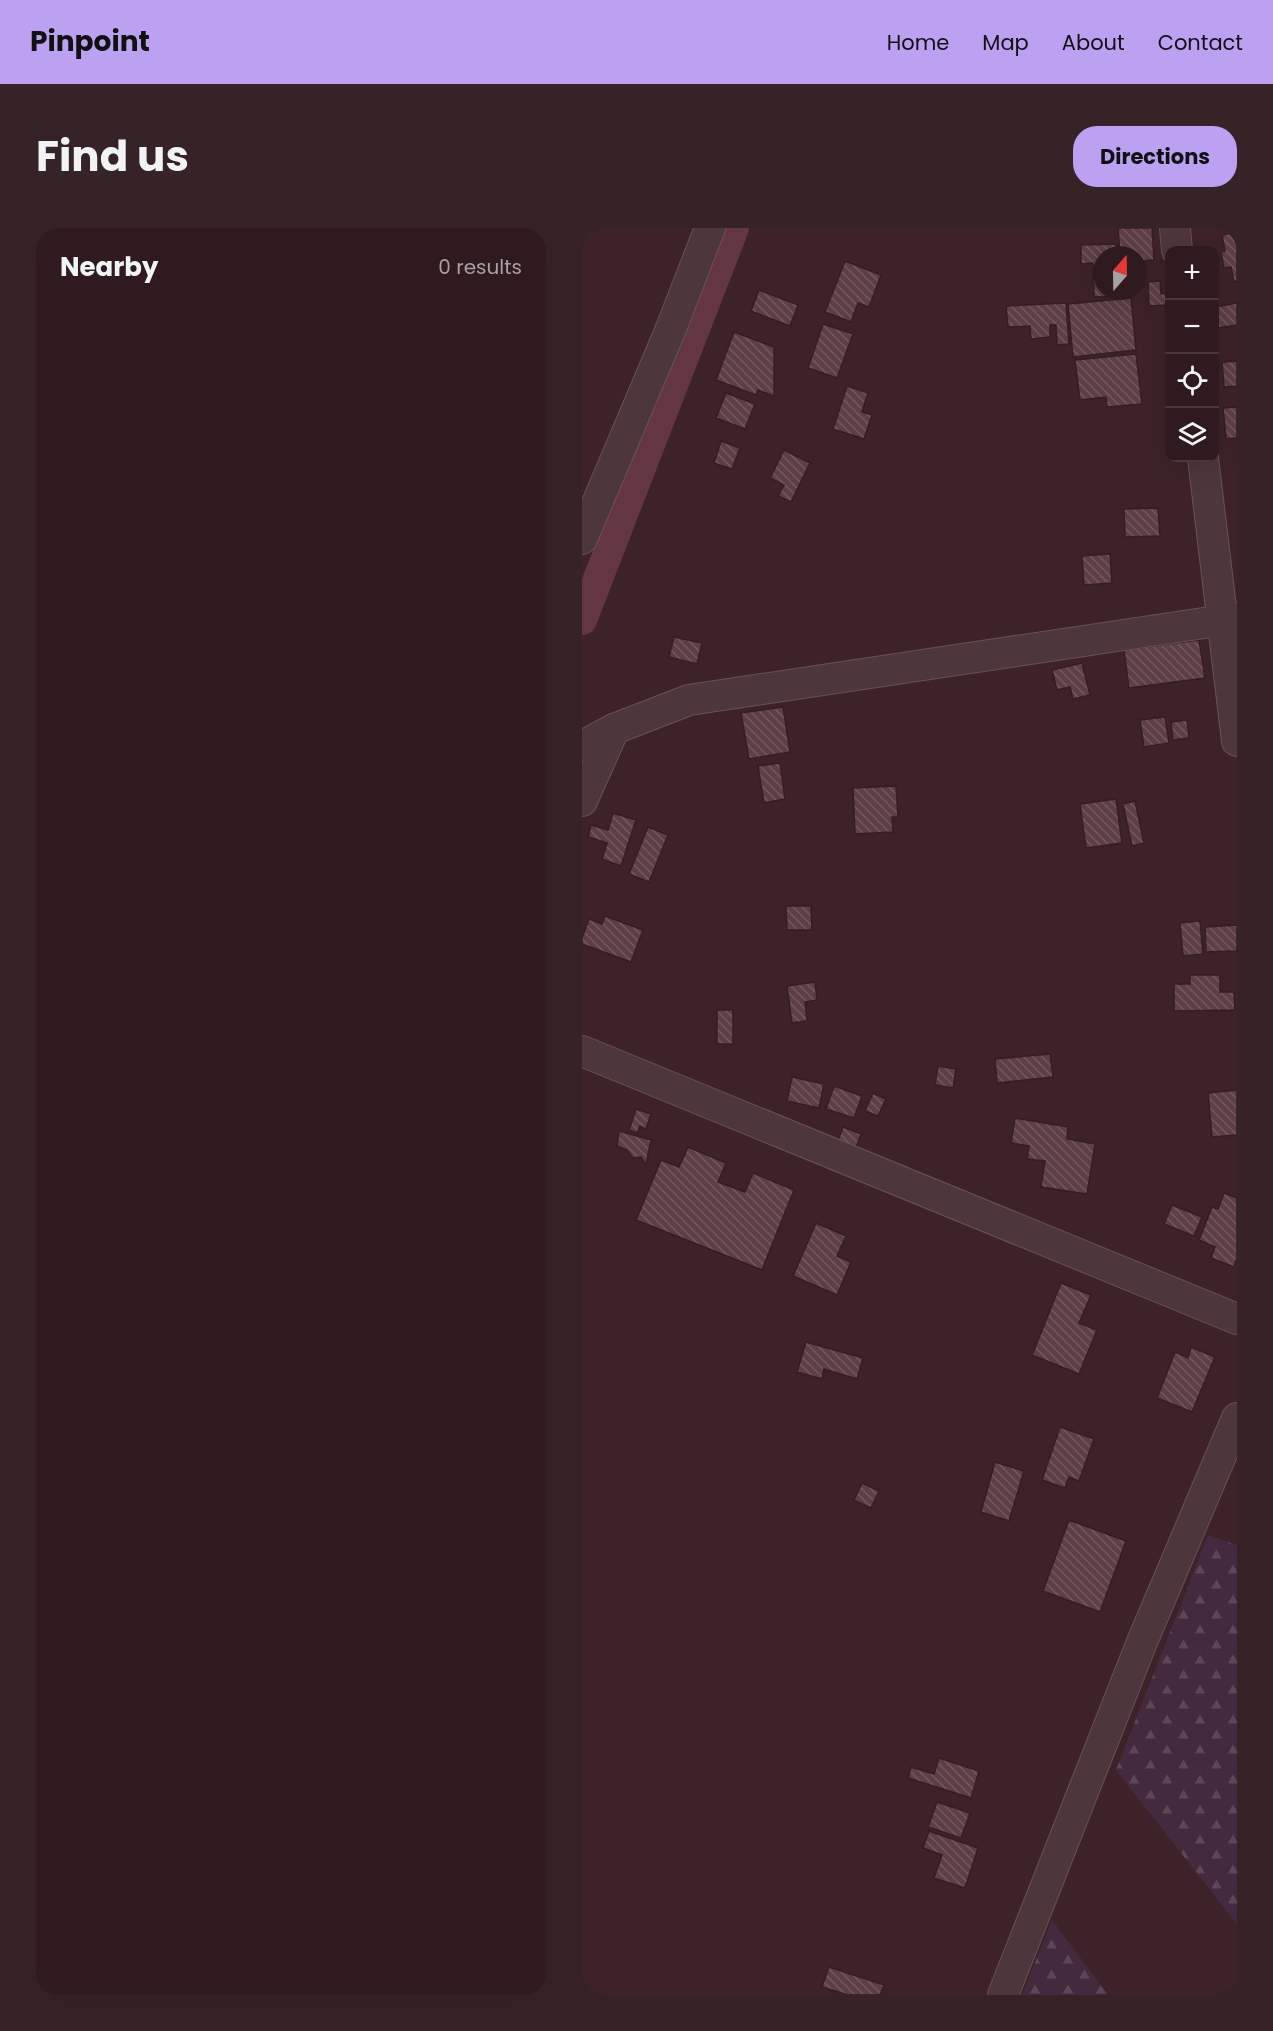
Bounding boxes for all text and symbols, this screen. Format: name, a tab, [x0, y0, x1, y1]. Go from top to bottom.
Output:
text: Pinpoint	[30, 22, 150, 61]
text: Home	[887, 28, 949, 57]
text: Map	[982, 28, 1029, 57]
text: About	[1062, 28, 1125, 57]
text: Contact	[1158, 28, 1243, 57]
button: Directions	[1073, 126, 1237, 187]
text: Find us	[36, 127, 189, 186]
north arrow	[1093, 246, 1147, 300]
map controls	[1165, 246, 1219, 462]
button: +	[1165, 246, 1219, 300]
text: Nearby	[60, 249, 158, 285]
text: 0 results	[438, 253, 522, 281]
button: −	[1165, 300, 1219, 354]
button: locate	[1165, 354, 1219, 408]
button: layers	[1165, 408, 1219, 462]

